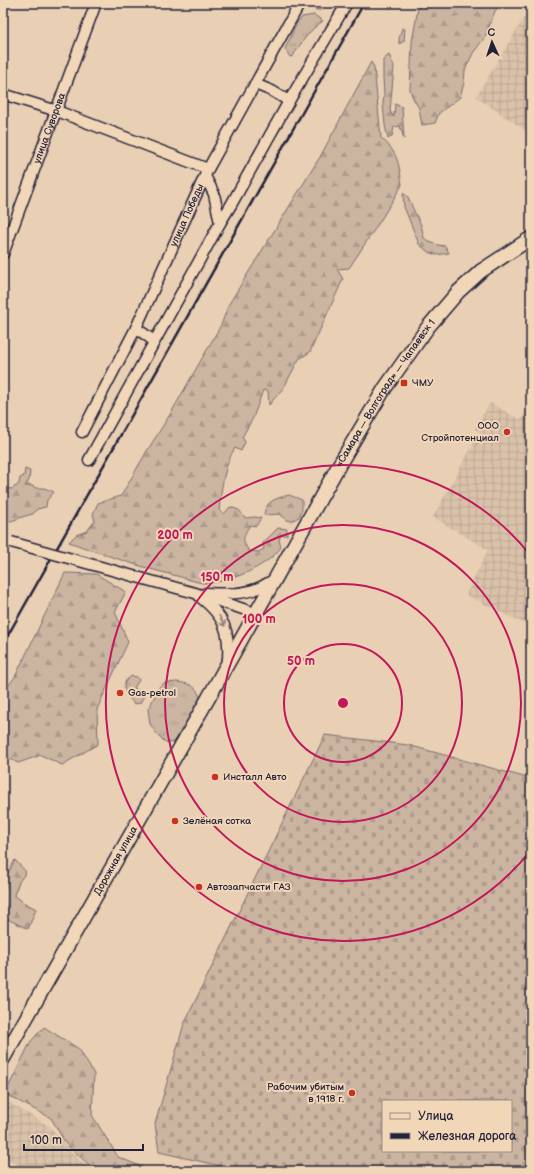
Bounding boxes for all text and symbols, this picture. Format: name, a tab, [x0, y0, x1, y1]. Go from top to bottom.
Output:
north arrow	[472, 22, 512, 62]
text: С	[487, 26, 496, 39]
street label: улица Суворова	[31, 91, 68, 165]
street label: улица Победы	[168, 182, 206, 248]
street label: «Самара — Волгоград» — Чапаевск 1	[333, 317, 438, 469]
place label: ЧМУ	[412, 377, 434, 389]
marker: ЧМУ	[399, 378, 409, 388]
place label: ООО Стройпотенциал	[421, 420, 499, 444]
marker: ООО Стройпотенциал	[502, 427, 512, 437]
text: 200 m	[157, 528, 193, 543]
text: 150 m	[201, 570, 233, 585]
text: 100 m	[242, 612, 276, 627]
one-way arrow	[219, 615, 226, 627]
text: 50 m	[287, 654, 315, 669]
place label: Gas-petrol	[128, 687, 176, 699]
marker: Gas-petrol	[115, 688, 125, 698]
centre of rings	[336, 696, 350, 710]
place label: Инсталл Авто	[223, 771, 286, 783]
marker: Инсталл Авто	[210, 772, 220, 782]
place label: Зелёная сотка	[183, 815, 251, 827]
marker: Зелёная сотка	[170, 816, 180, 826]
street label: Дорожная улица	[91, 824, 140, 898]
place label: Автозапчасти ГАЗ	[206, 881, 291, 893]
marker: Автозапчасти ГАЗ	[194, 882, 204, 892]
place label: Рабочим убитым в 1918 г.	[267, 1081, 344, 1105]
marker: Рабочим убитым в 1918 г.	[347, 1088, 357, 1098]
legend	[382, 1100, 512, 1152]
text: Улица	[418, 1109, 454, 1124]
scale bar	[24, 1126, 143, 1152]
text: Железная дорога	[418, 1129, 516, 1144]
text: 100 m	[30, 1133, 62, 1148]

